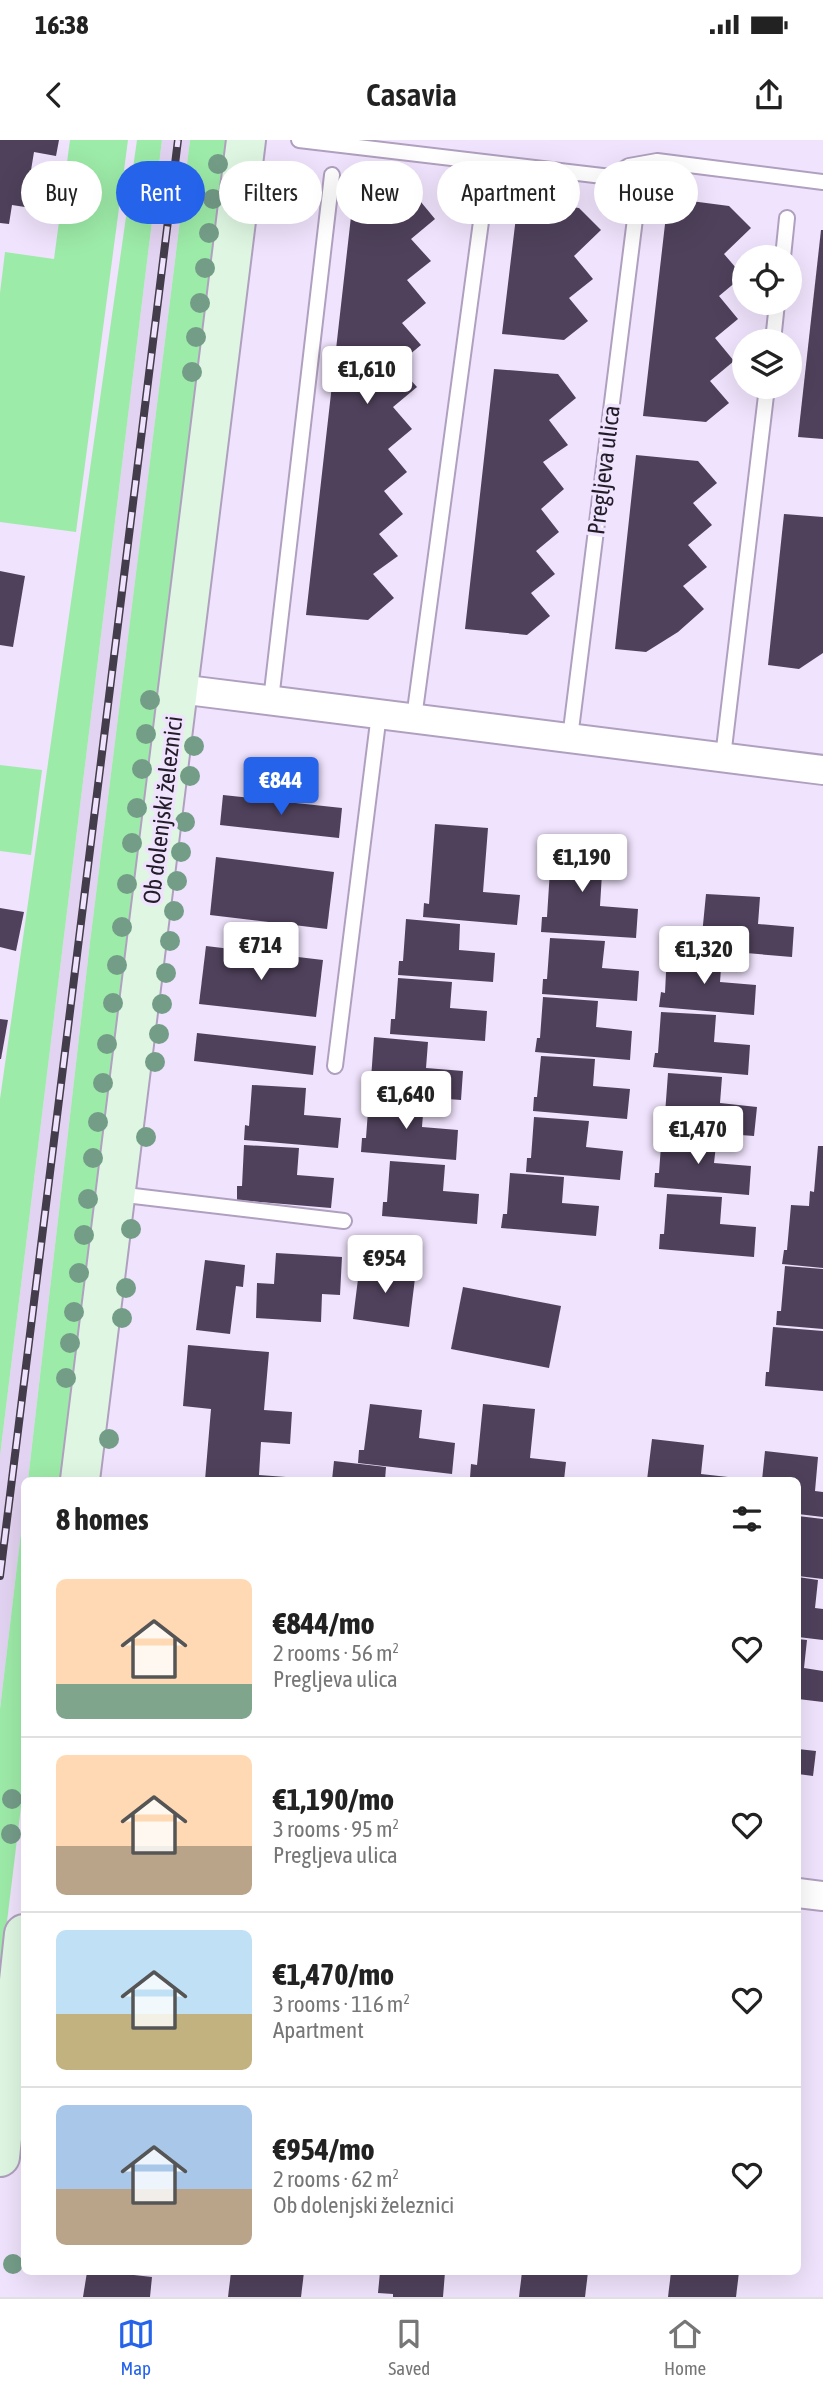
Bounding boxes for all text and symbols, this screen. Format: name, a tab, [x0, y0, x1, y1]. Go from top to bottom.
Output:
text: 16:38	[35, 10, 89, 40]
icon: back	[35, 76, 73, 114]
text: Casavia	[366, 76, 457, 113]
icon: share	[750, 76, 788, 114]
chip: Buy	[21, 161, 102, 224]
chip: Rent	[116, 161, 205, 224]
chip: Filters	[219, 161, 322, 224]
chip: New	[336, 161, 423, 224]
chip: Apartment	[437, 161, 580, 224]
chip: House	[594, 161, 698, 224]
map controls	[732, 245, 802, 399]
button: locate	[732, 245, 802, 315]
button: layers	[732, 329, 802, 399]
pin: €1,610	[310, 346, 424, 406]
text: €1,610	[338, 356, 396, 382]
street label: Pregljeva ulica	[582, 404, 625, 536]
street label: Ob dolenjski železnici	[138, 714, 187, 905]
pin: €844	[240, 758, 322, 817]
text: €844	[260, 767, 302, 793]
pin: €1,190	[525, 834, 639, 894]
text: €1,190	[553, 844, 611, 870]
pin: €714	[220, 922, 302, 982]
pin: €1,320	[647, 926, 761, 986]
text: €714	[240, 932, 282, 958]
text: €1,320	[675, 936, 733, 962]
pin: €1,640	[349, 1072, 463, 1131]
text: €1,640	[377, 1081, 435, 1107]
pin: €1,470	[641, 1107, 755, 1166]
text: €1,470	[669, 1116, 727, 1142]
pin: €954	[344, 1236, 426, 1295]
text: €954	[364, 1245, 406, 1271]
icon: filters	[728, 1500, 766, 1538]
text: 8 homes	[56, 1502, 149, 1536]
text: €844/mo	[273, 1606, 375, 1640]
icon: home	[112, 1607, 196, 1691]
icon: heart	[728, 1630, 766, 1668]
text: 2 rooms · 56 m²	[273, 1640, 399, 1666]
text: Pregljeva ulica	[273, 1666, 398, 1692]
text: €1,190/mo	[273, 1782, 394, 1816]
icon: home	[112, 1783, 196, 1867]
icon: heart	[728, 1806, 766, 1844]
text: 3 rooms · 95 m²	[273, 1816, 399, 1842]
text: Pregljeva ulica	[273, 1842, 398, 1868]
text: €1,470/mo	[273, 1957, 394, 1991]
icon: home	[112, 1958, 196, 2042]
icon: heart	[728, 1981, 766, 2019]
text: 3 rooms · 116 m²	[273, 1991, 410, 2017]
text: Apartment	[273, 2017, 364, 2043]
text: €954/mo	[273, 2132, 375, 2166]
icon: home	[112, 2133, 196, 2217]
icon: heart	[728, 2156, 766, 2194]
text: 2 rooms · 62 m²	[273, 2166, 399, 2192]
text: Ob dolenjski železnici	[273, 2192, 454, 2218]
tab: Map	[117, 2315, 155, 2379]
tab: Saved	[388, 2315, 430, 2379]
tab: Home	[664, 2315, 706, 2379]

